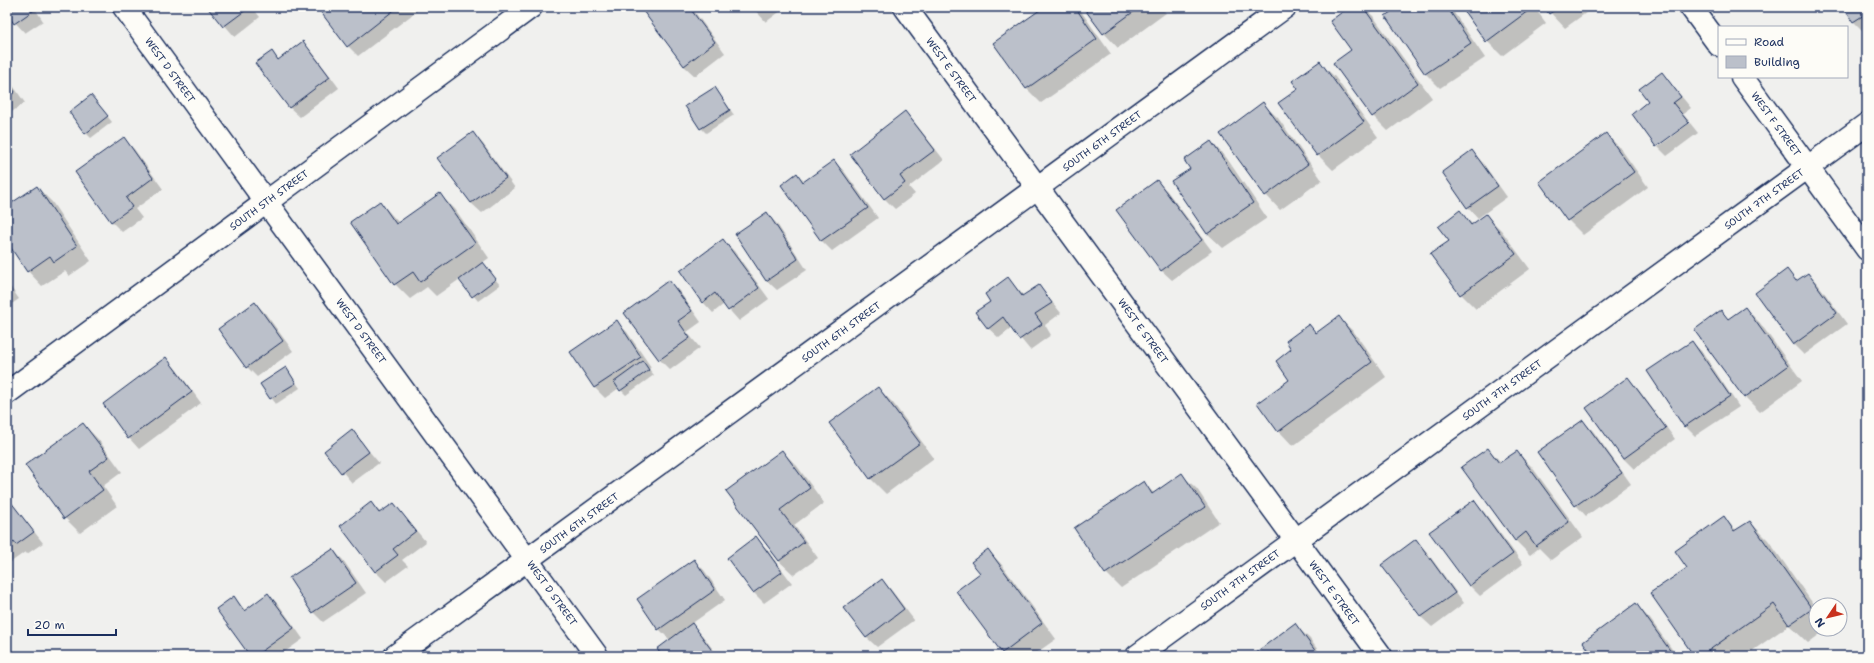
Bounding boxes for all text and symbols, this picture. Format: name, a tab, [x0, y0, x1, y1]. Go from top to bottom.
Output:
legend	[1718, 26, 1848, 78]
text: Road	[1754, 34, 1785, 50]
street label: WEST D STREET	[142, 35, 198, 105]
street label: WEST E STREET	[923, 35, 979, 105]
text: Building	[1754, 54, 1800, 70]
street label: WEST F STREET	[1748, 89, 1804, 159]
street label: SOUTH 6TH STREET	[1060, 108, 1144, 174]
street label: SOUTH 7TH STREET	[1722, 166, 1806, 232]
street label: SOUTH 5TH STREET	[227, 167, 311, 233]
street label: WEST D STREET	[333, 296, 389, 366]
street label: WEST E STREET	[1115, 296, 1171, 366]
street label: SOUTH 6TH STREET	[799, 299, 883, 365]
street label: SOUTH 7TH STREET	[1460, 357, 1544, 423]
street label: SOUTH 6TH STREET	[537, 490, 621, 556]
street label: SOUTH 7TH STREET	[1198, 547, 1282, 613]
street label: WEST D STREET	[524, 558, 580, 628]
street label: WEST E STREET	[1306, 558, 1362, 628]
north arrow	[1808, 597, 1848, 637]
scale bar	[28, 611, 116, 637]
text: N	[1811, 614, 1829, 630]
text: 20 m	[34, 617, 65, 633]

